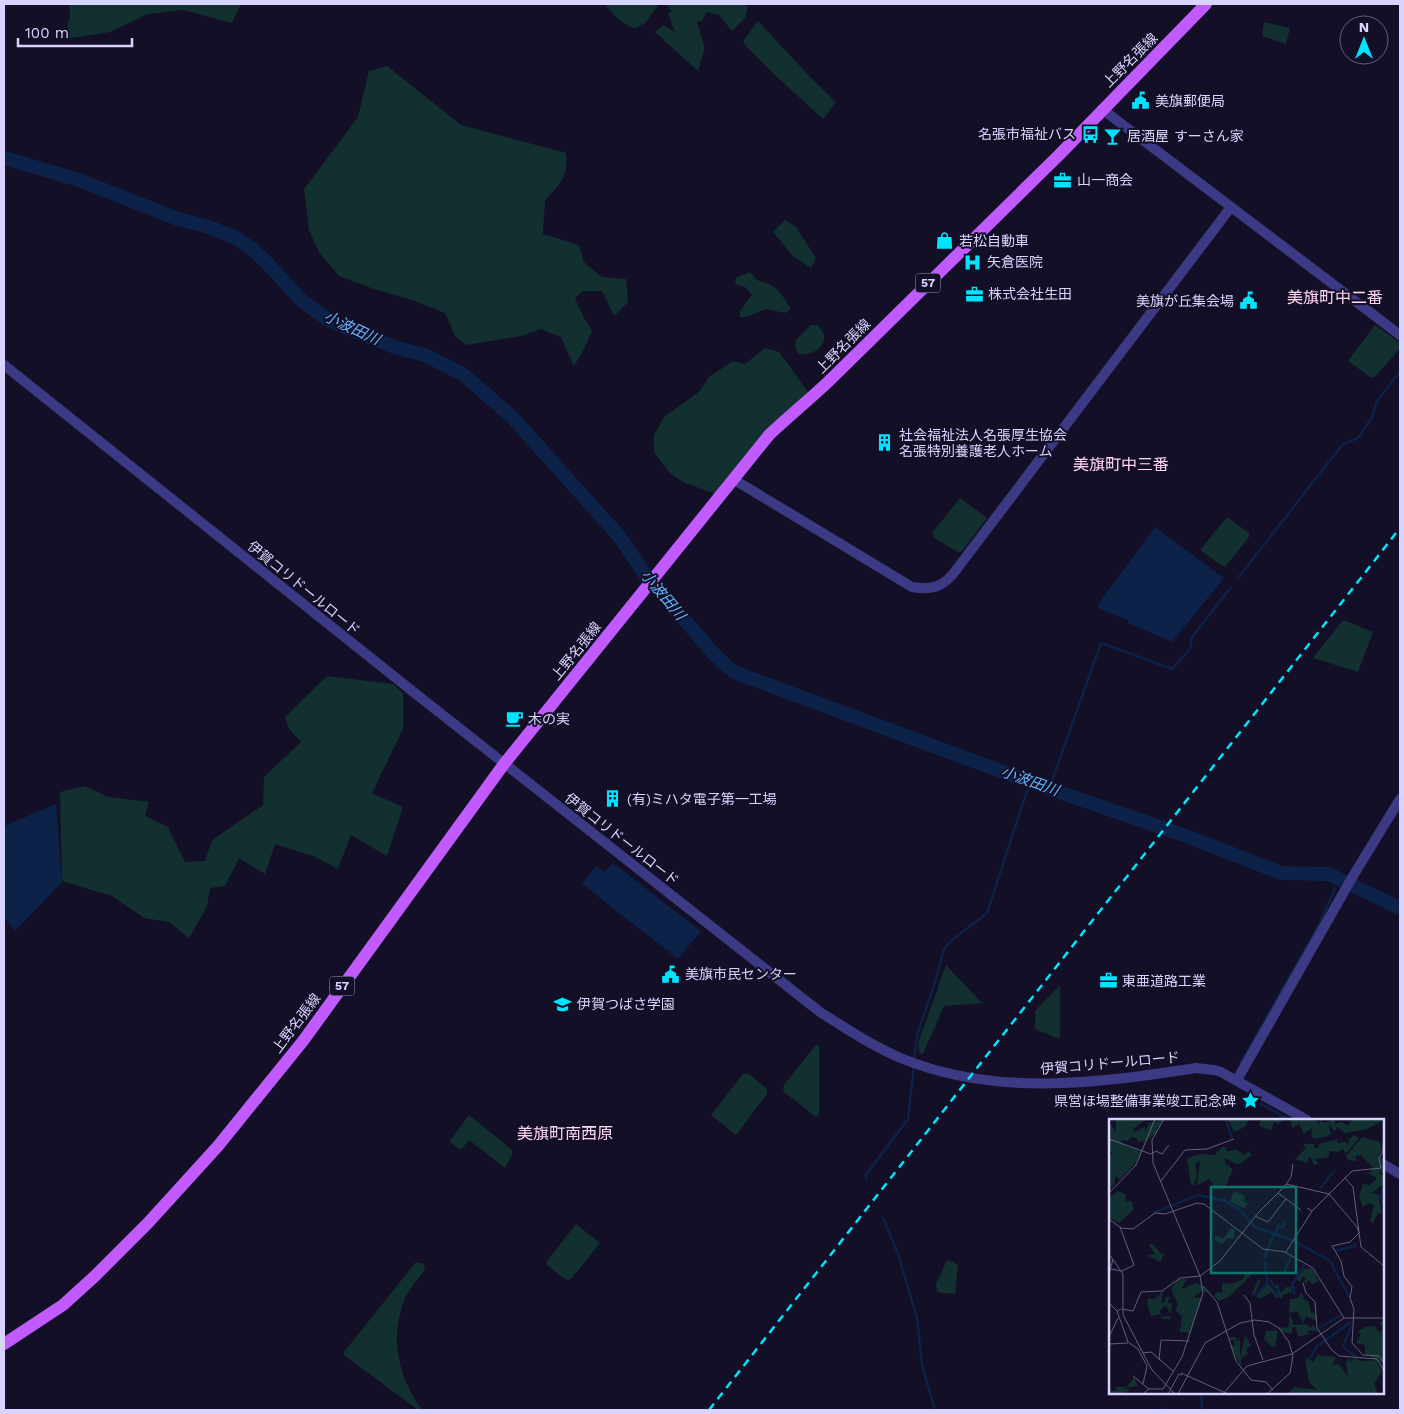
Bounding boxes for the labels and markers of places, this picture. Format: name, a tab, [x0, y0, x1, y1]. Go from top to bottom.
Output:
public building icon: 美旗郵便局	[1131, 91, 1151, 111]
place label: 美旗郵便局	[1155, 93, 1225, 109]
bus stop icon: 名張市福祉バス	[1080, 124, 1100, 144]
place label: 名張市福祉バス	[978, 126, 1076, 142]
bar icon: 居酒屋 すーさん家	[1103, 126, 1123, 146]
place label: 居酒屋 すーさん家	[1127, 128, 1244, 144]
office icon: 山一商会	[1053, 170, 1073, 190]
place label: 山一商会	[1077, 172, 1133, 188]
shop icon: 若松自動車	[935, 231, 955, 251]
place label: 若松自動車	[959, 233, 1029, 249]
hospital icon: 矢倉医院	[963, 252, 983, 272]
place label: 矢倉医院	[987, 254, 1043, 270]
office icon: 株式会社生田	[964, 284, 984, 304]
place label: 株式会社生田	[988, 286, 1072, 302]
public building icon: 美旗が丘集会場	[1238, 291, 1258, 311]
place label: 美旗が丘集会場	[1136, 293, 1234, 309]
place label: 社会福祉法人名張厚生協会 名張特別養護老人ホーム	[899, 427, 1067, 459]
building icon: 社会福祉法人名張厚生協会 名張特別養護老人ホーム	[875, 433, 895, 453]
cafe icon: 木の実	[504, 709, 524, 729]
place label: 木の実	[528, 711, 570, 727]
building icon: (有)ミハタ電子第一工場	[603, 789, 623, 809]
place label: (有)ミハタ電子第一工場	[627, 791, 777, 807]
public building icon: 美旗市民センター	[661, 964, 681, 984]
place label: 美旗市民センター	[685, 966, 797, 982]
office icon: 東亜道路工業	[1098, 971, 1118, 991]
place label: 東亜道路工業	[1122, 973, 1206, 989]
school or university icon: 伊賀つばさ学園	[553, 994, 573, 1014]
place label: 伊賀つばさ学園	[577, 996, 675, 1012]
place icon: 県営ほ場整備事業竣工記念碑	[1240, 1091, 1260, 1111]
place label: 県営ほ場整備事業竣工記念碑	[1054, 1093, 1236, 1109]

